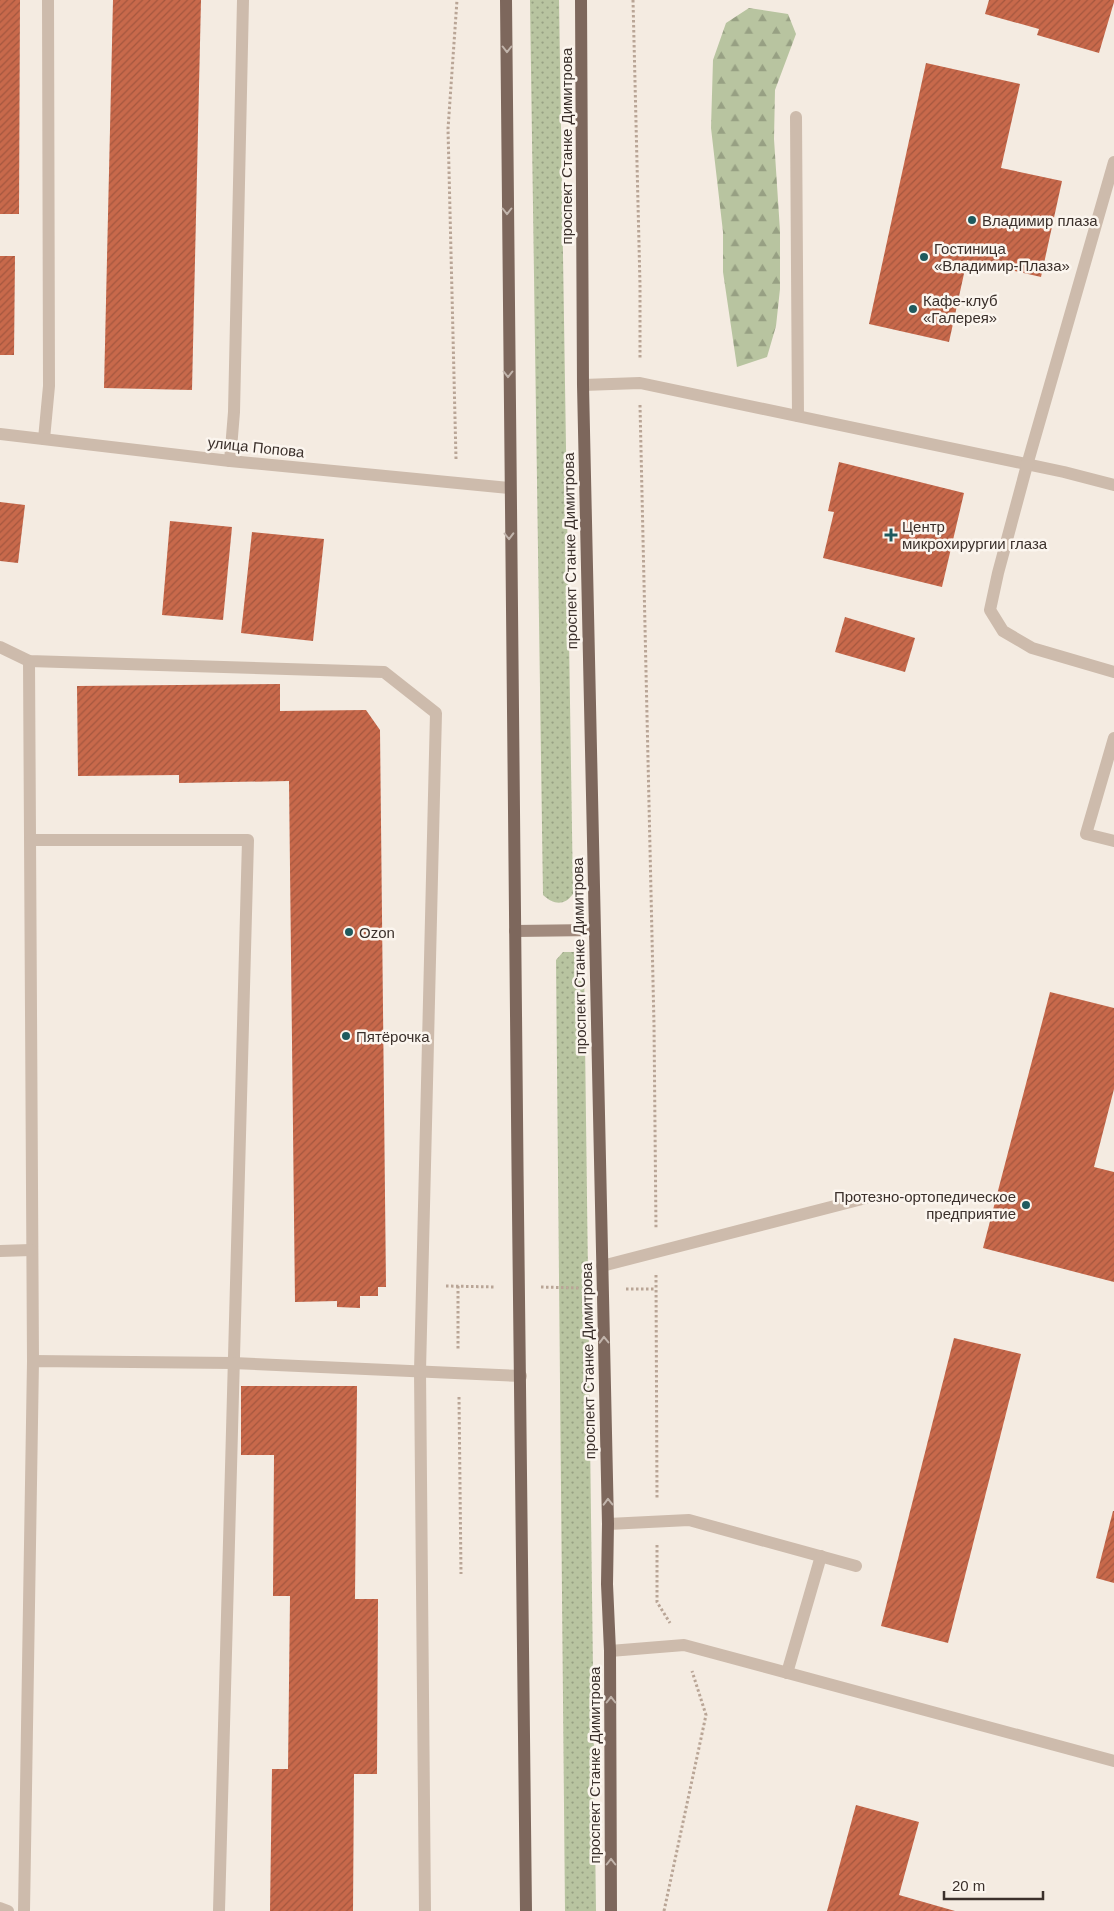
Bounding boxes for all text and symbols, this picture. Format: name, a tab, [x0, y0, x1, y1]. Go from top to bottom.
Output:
one-way arrow	[501, 45, 512, 53]
street label: проспект Станке Димитрова	[558, 47, 575, 244]
one-way arrow	[502, 208, 512, 215]
place label: Владимир плаза	[982, 212, 1098, 229]
marker: Владимир плаза	[966, 214, 978, 226]
place label: Гостиница «Владимир-Плаза»	[934, 240, 1070, 274]
marker: Гостиница «Владимир-Плаза»	[918, 251, 930, 263]
place label: Кафе-клуб «Галерея»	[923, 292, 998, 326]
marker: Кафе-клуб «Галерея»	[907, 303, 919, 315]
one-way arrow	[503, 370, 513, 378]
street label: улица Попова	[207, 433, 306, 461]
street label: проспект Станке Димитрова	[560, 452, 580, 650]
place label: Центр микрохирургии глаза	[902, 518, 1048, 552]
marker: Центр микрохирургии глаза	[884, 528, 898, 542]
one-way arrow	[504, 532, 515, 540]
street label: проспект Станке Димитрова	[569, 857, 589, 1055]
place label: Ozon	[359, 924, 395, 941]
marker: Ozon	[343, 926, 355, 938]
place label: Пятёрочка	[356, 1028, 430, 1045]
marker: Пятёрочка	[340, 1030, 352, 1042]
place label: Протезно-ортопедическое предприятие	[834, 1188, 1016, 1222]
marker: Протезно-ортопедическое предприятие	[1020, 1199, 1032, 1211]
street label: проспект Станке Димитрова	[578, 1262, 598, 1460]
one-way arrow	[598, 1336, 609, 1344]
one-way arrow	[602, 1498, 613, 1506]
street label: проспект Станке Димитрова	[586, 1666, 603, 1863]
one-way arrow	[605, 1696, 616, 1704]
one-way arrow	[606, 1858, 616, 1866]
scale bar	[944, 1868, 1043, 1900]
text: 20 m	[952, 1877, 985, 1894]

